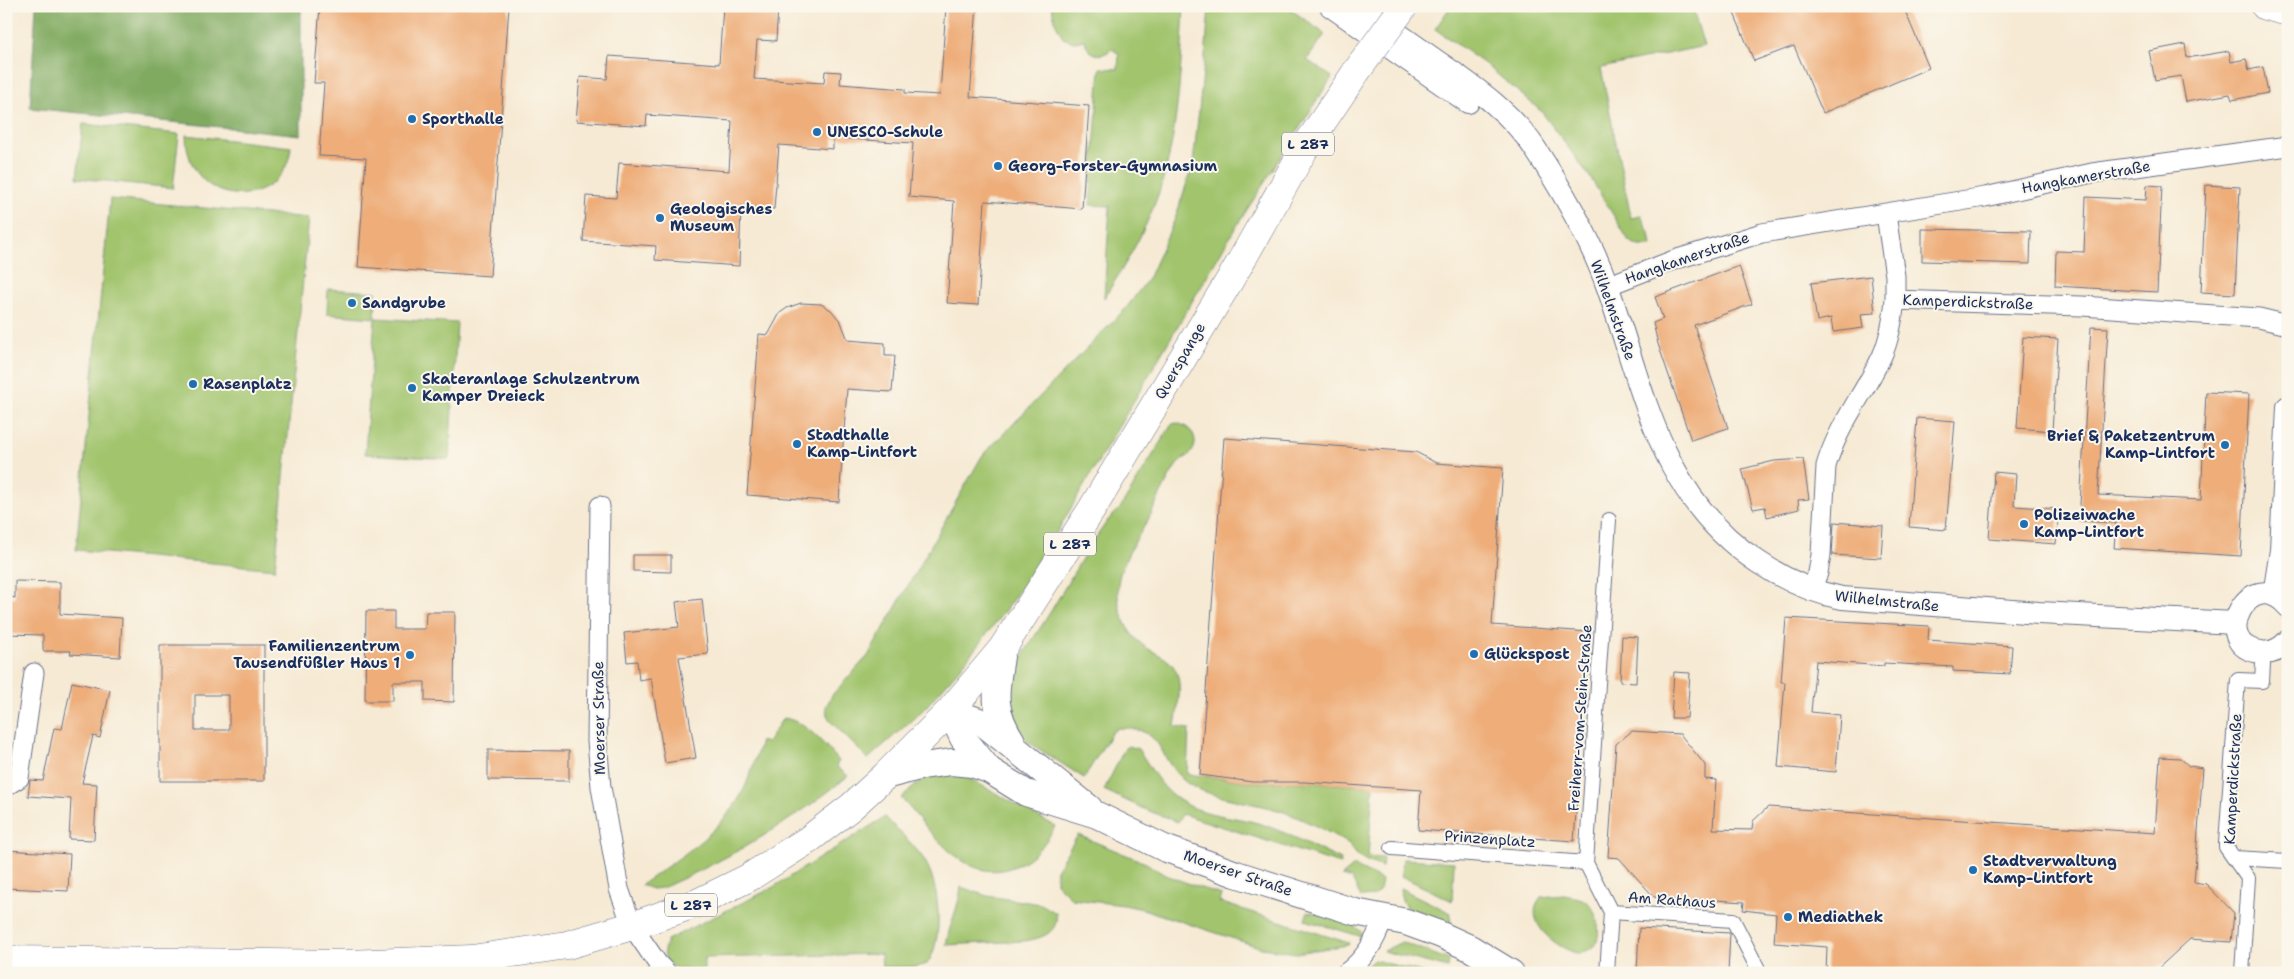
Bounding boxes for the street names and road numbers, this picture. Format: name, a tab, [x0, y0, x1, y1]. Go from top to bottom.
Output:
road number: L 287	[1282, 132, 1334, 156]
street label: Hangkamerstraße	[2020, 156, 2152, 198]
street label: Hangkamerstraße	[1622, 227, 1752, 289]
street label: Wilhelmstraße	[1586, 257, 1640, 363]
street label: Kamperdickstraße	[1902, 290, 2034, 314]
street label: Querspange	[1150, 319, 1210, 403]
road number: L 287	[1044, 532, 1096, 556]
street label: Wilhelmstraße	[1834, 586, 1940, 616]
street label: Freiherr-vom-Stein-Straße	[1563, 624, 1597, 812]
street label: Moerser Straße	[588, 661, 610, 775]
street label: Kamperdickstraße	[2220, 713, 2246, 845]
street label: Prinzenplatz	[1444, 826, 1536, 852]
street label: Moerser Straße	[1181, 845, 1295, 901]
street label: Am Rathaus	[1627, 887, 1717, 913]
road number: L 287	[665, 894, 717, 916]

